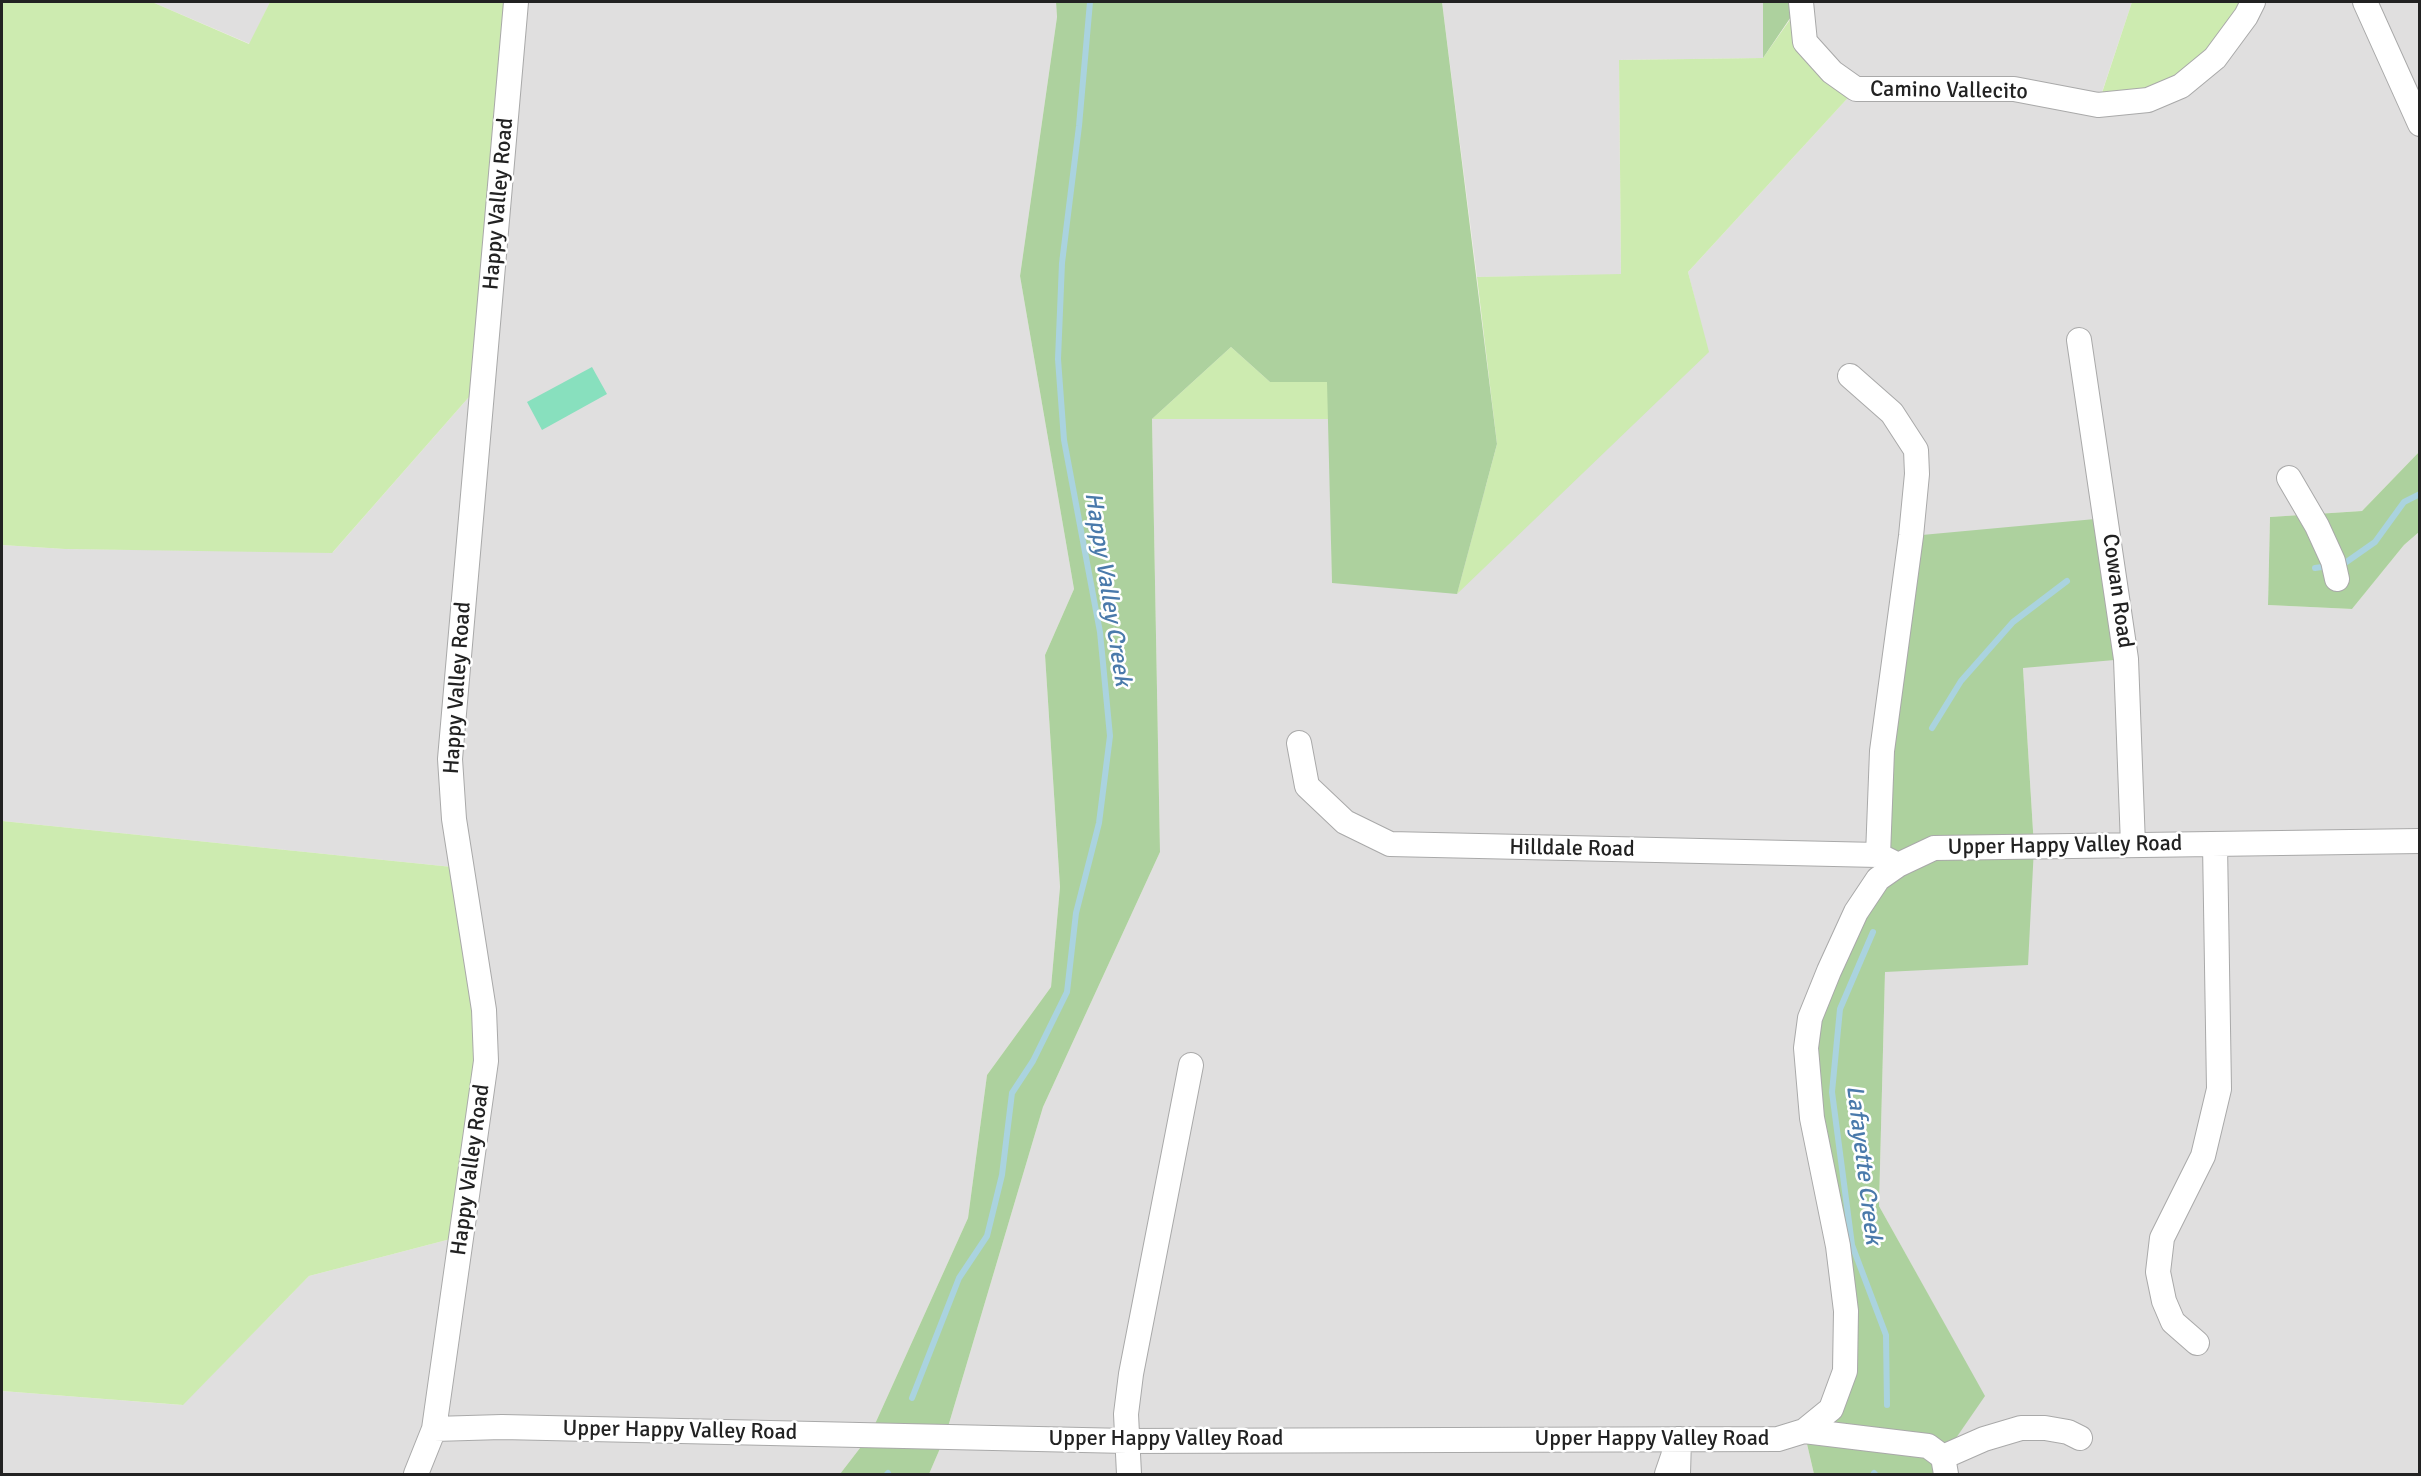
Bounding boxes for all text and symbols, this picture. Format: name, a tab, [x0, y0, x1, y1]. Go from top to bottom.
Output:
street label: Camino Vallecito	[1870, 76, 2028, 106]
street label: Happy Valley Road	[478, 117, 520, 291]
water label: Happy Valley Creek	[1077, 490, 1137, 688]
street label: Cowan Road	[2096, 532, 2138, 650]
street label: Happy Valley Road	[439, 601, 477, 775]
street label: Upper Happy Valley Road	[1947, 831, 2183, 861]
street label: Hilldale Road	[1509, 835, 1635, 863]
street label: Happy Valley Road	[446, 1083, 496, 1257]
water label: Lafayette Creek	[1839, 1084, 1887, 1246]
street label: Upper Happy Valley Road	[562, 1416, 798, 1446]
street label: Upper Happy Valley Road	[1049, 1426, 1283, 1452]
street label: Upper Happy Valley Road	[1535, 1426, 1769, 1452]

